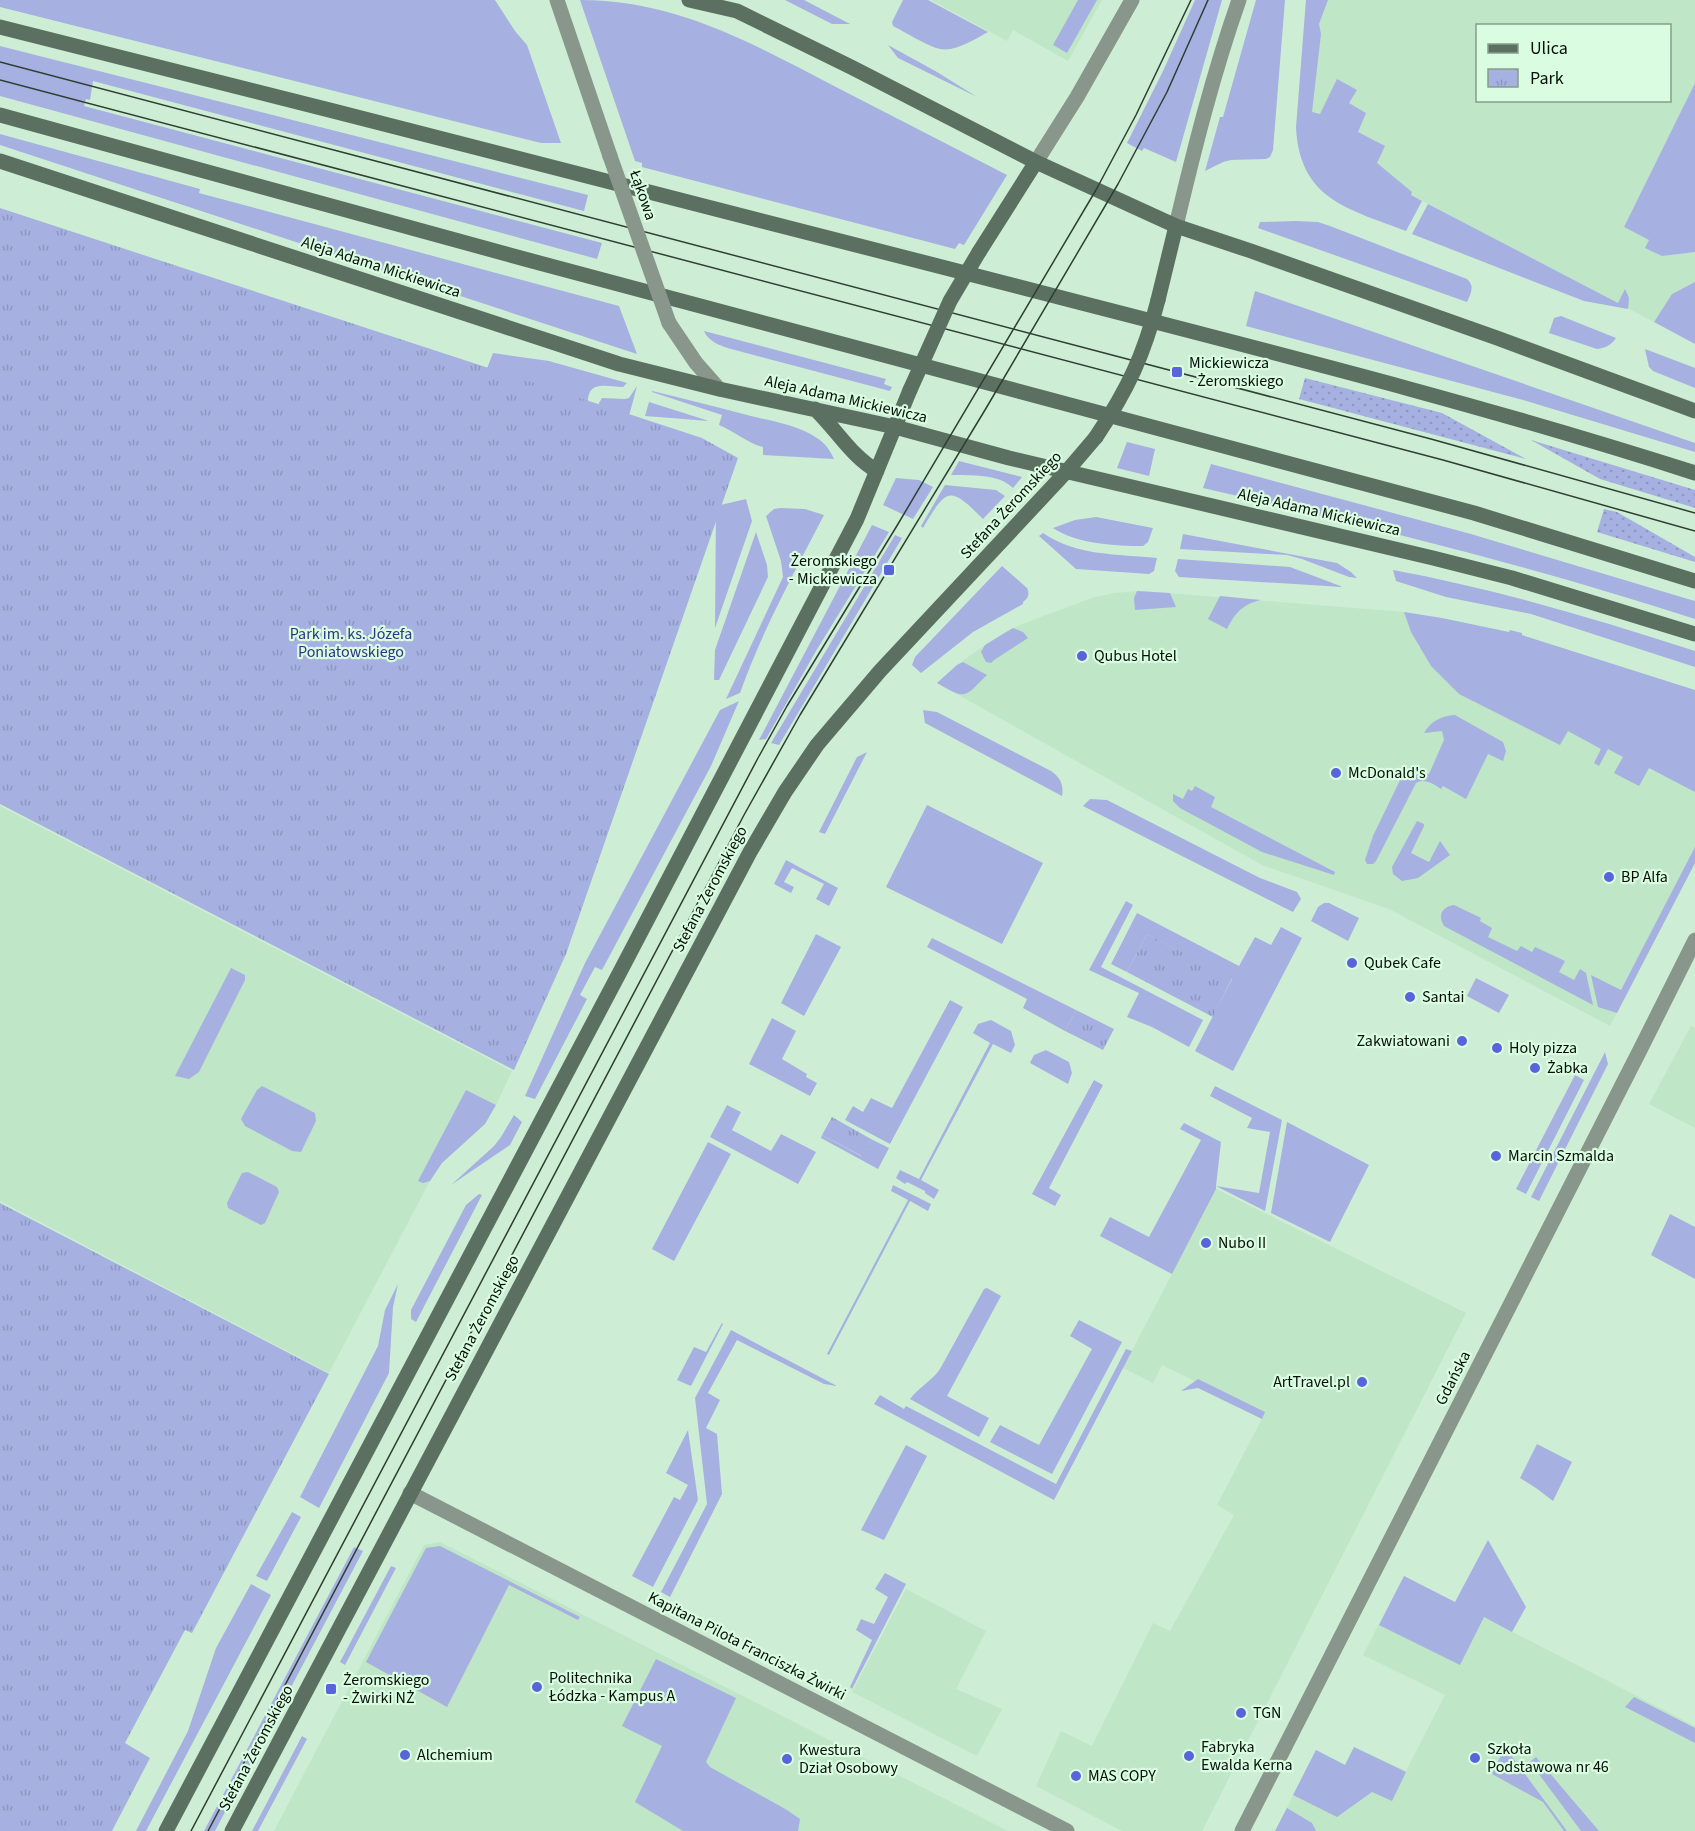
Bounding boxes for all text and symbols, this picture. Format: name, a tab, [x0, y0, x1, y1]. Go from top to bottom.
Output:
legend	[1476, 24, 1671, 102]
text: Ulica	[1530, 36, 1568, 61]
text: Park	[1530, 66, 1564, 91]
street label: Łąkowa	[624, 166, 662, 223]
street label: Aleja Adama Mickiewicza	[299, 231, 463, 303]
place label: Mickiewicza - Żeromskiego	[1189, 352, 1284, 392]
marker: Mickiewicza - Żeromskiego	[1170, 365, 1184, 379]
street label: Aleja Adama Mickiewicza	[763, 370, 929, 428]
street label: Stefana Żeromskiego	[955, 446, 1067, 564]
street label: Aleja Adama Mickiewicza	[1236, 483, 1402, 541]
place label: Żeromskiego - Mickiewicza	[789, 550, 877, 590]
marker: Żeromskiego - Mickiewicza	[882, 563, 896, 577]
park label: Park im. ks. Józefa Poniatowskiego	[290, 623, 412, 663]
place label: Qubus Hotel	[1094, 645, 1177, 667]
marker: Qubus Hotel	[1075, 649, 1089, 663]
place label: McDonald's	[1348, 762, 1426, 784]
marker: McDonald's	[1329, 766, 1343, 780]
street label: Stefana Żeromskiego	[667, 822, 753, 956]
place label: BP Alfa	[1621, 866, 1668, 888]
marker: BP Alfa	[1602, 870, 1616, 884]
place label: Qubek Cafe	[1364, 952, 1441, 974]
marker: Qubek Cafe	[1345, 956, 1359, 970]
place label: Santai	[1422, 986, 1464, 1008]
marker: Santai	[1403, 990, 1417, 1004]
place label: Zakwiatowani	[1356, 1030, 1450, 1052]
marker: Zakwiatowani	[1455, 1034, 1469, 1048]
place label: Holy pizza	[1509, 1037, 1577, 1059]
marker: Holy pizza	[1490, 1041, 1504, 1055]
place label: Żabka	[1547, 1057, 1588, 1079]
marker: Żabka	[1528, 1061, 1542, 1075]
place label: Marcin Szmalda	[1508, 1145, 1614, 1167]
marker: Marcin Szmalda	[1489, 1149, 1503, 1163]
place label: Nubo II	[1218, 1232, 1266, 1254]
marker: Nubo II	[1199, 1236, 1213, 1250]
street label: Stefana Żeromskiego	[439, 1251, 525, 1385]
street label: Gdańska	[1430, 1347, 1476, 1409]
place label: ArtTravel.pl	[1273, 1371, 1350, 1393]
marker: ArtTravel.pl	[1355, 1375, 1369, 1389]
street label: Kapitana Pilota Franciszka Żwirki	[644, 1586, 850, 1706]
place label: Politechnika Łódzka - Kampus A	[548, 1667, 675, 1707]
place label: Żeromskiego - Żwirki NŻ	[343, 1669, 429, 1709]
marker: Politechnika Łódzka - Kampus A	[530, 1680, 544, 1694]
street label: Stefana Żeromskiego	[213, 1681, 299, 1815]
marker: Żeromskiego - Żwirki NŻ	[324, 1682, 338, 1696]
place label: TGN	[1253, 1702, 1281, 1724]
marker: TGN	[1234, 1706, 1248, 1720]
place label: Fabryka Ewalda Kerna	[1201, 1736, 1293, 1776]
place label: Szkoła Podstawowa nr 46	[1487, 1738, 1609, 1778]
place label: Kwestura Dział Osobowy	[799, 1739, 898, 1779]
place label: Alchemium	[417, 1744, 493, 1766]
marker: Alchemium	[398, 1748, 412, 1762]
marker: Fabryka Ewalda Kerna	[1182, 1749, 1196, 1763]
marker: Szkoła Podstawowa nr 46	[1468, 1751, 1482, 1765]
marker: Kwestura Dział Osobowy	[780, 1752, 794, 1766]
place label: MAS COPY	[1088, 1765, 1156, 1787]
marker: MAS COPY	[1069, 1769, 1083, 1783]

